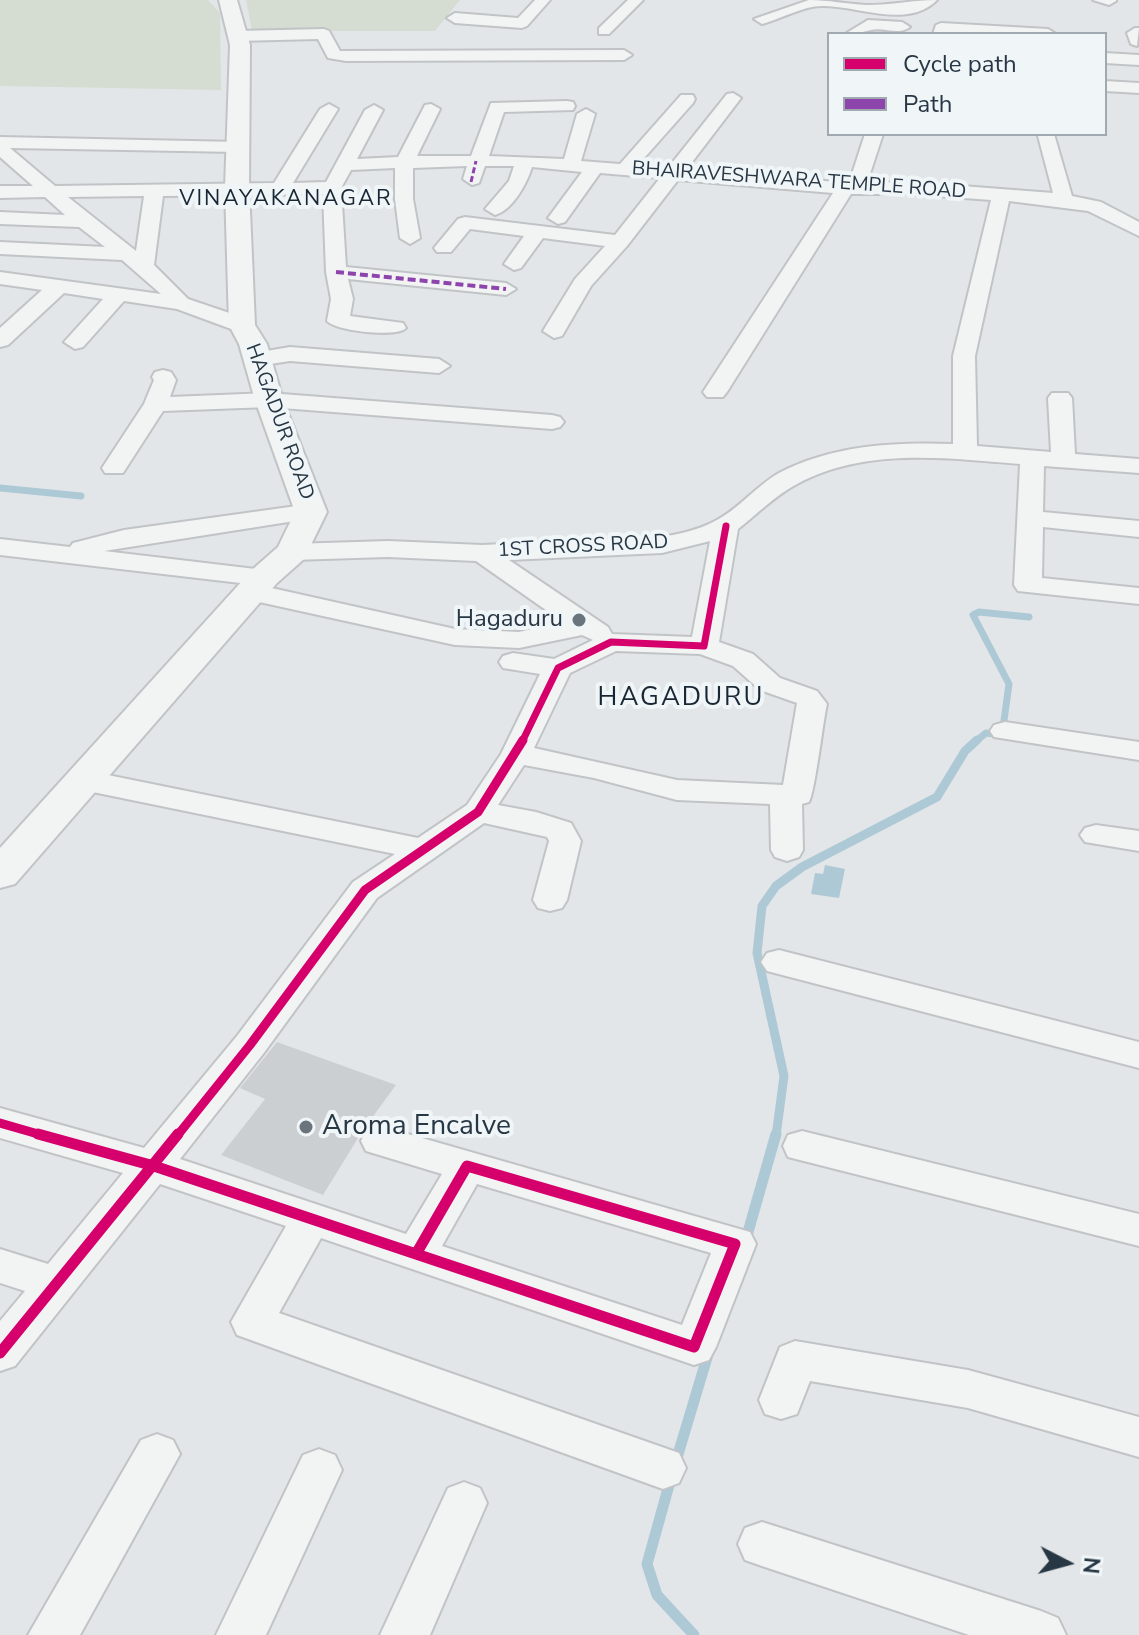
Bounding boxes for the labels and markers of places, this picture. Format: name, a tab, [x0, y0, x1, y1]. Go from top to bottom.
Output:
place label: Hagaduru	[456, 606, 563, 634]
marker: Hagaduru	[570, 611, 588, 629]
place label: Aroma Encalve	[322, 1110, 511, 1144]
marker: Aroma Encalve	[297, 1118, 315, 1136]

